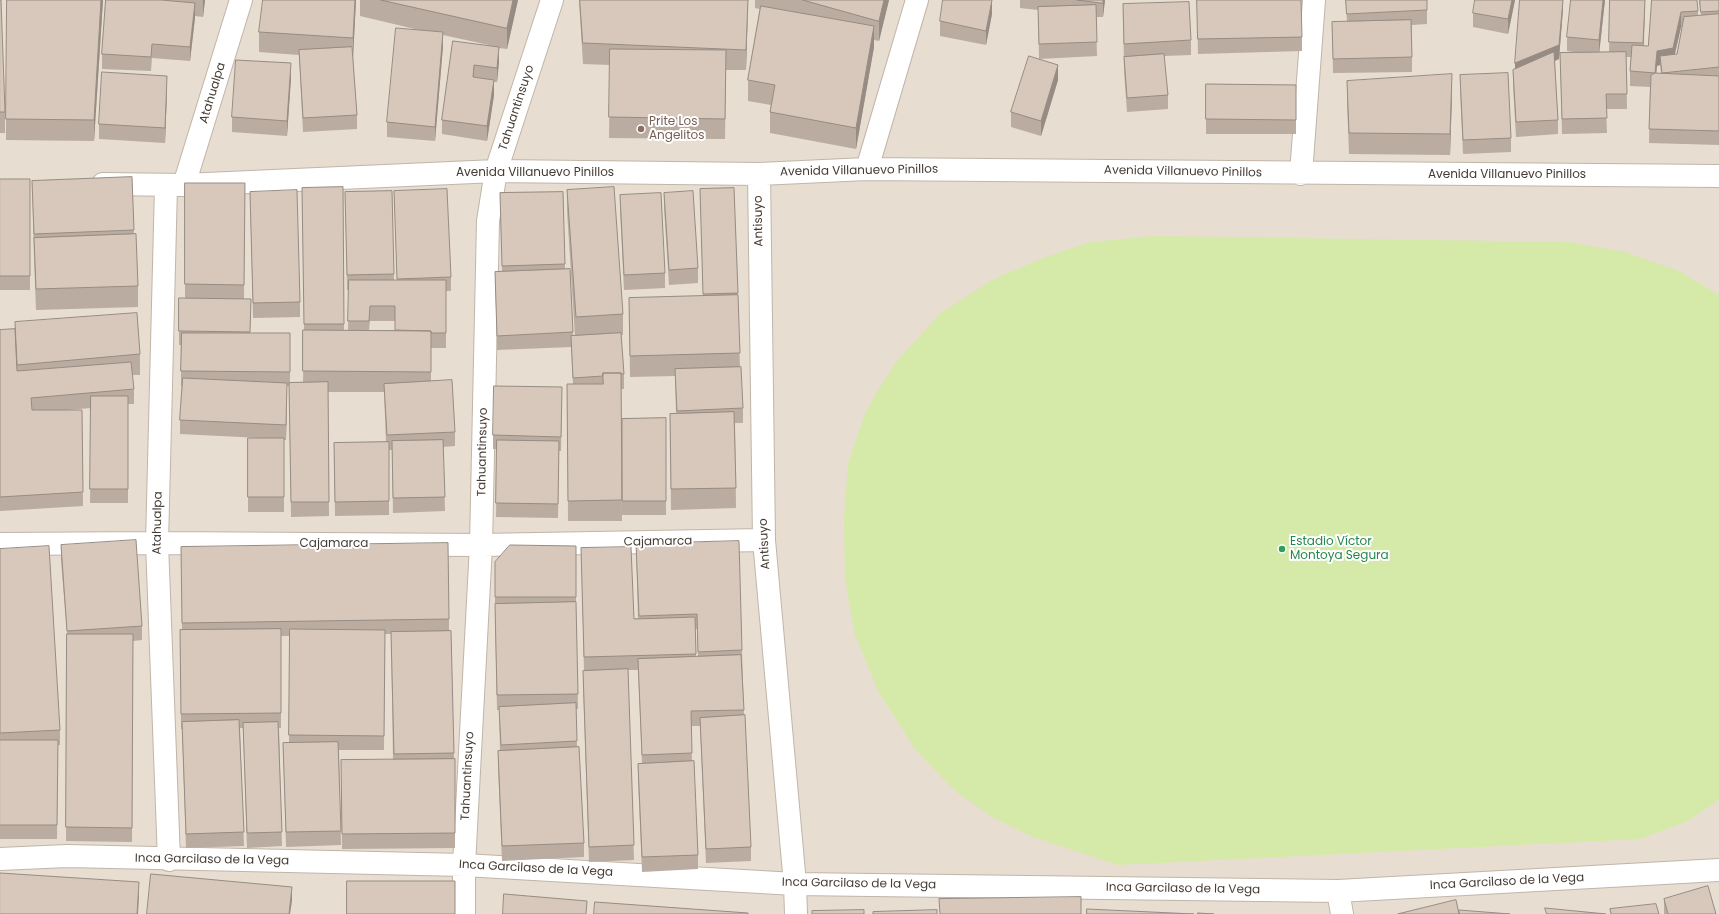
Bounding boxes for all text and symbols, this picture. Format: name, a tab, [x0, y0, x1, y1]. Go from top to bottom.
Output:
street label: Atahualpa	[197, 61, 229, 125]
street label: Tahuantinsuyo	[496, 63, 538, 153]
place label: Prite Los Angelitos	[649, 115, 705, 143]
marker: Prite Los Angelitos	[636, 124, 646, 134]
street label: Avenida Villanuevo Pinillos	[780, 162, 938, 180]
street label: Avenida Villanuevo Pinillos	[1104, 163, 1262, 181]
street label: Avenida Villanuevo Pinillos	[456, 166, 614, 180]
street label: Avenida Villanuevo Pinillos	[1428, 168, 1586, 182]
street label: Antisuyo	[751, 195, 767, 247]
street label: Tahuantinsuyo	[475, 407, 491, 497]
street label: Atahualpa	[150, 491, 166, 555]
street label: Antisuyo	[756, 518, 774, 570]
street label: Cajamarca	[623, 534, 693, 550]
place label: Estadio Víctor Montoya Segura	[1290, 535, 1389, 563]
street label: Cajamarca	[300, 537, 368, 551]
marker: Estadio Víctor Montoya Segura	[1277, 544, 1287, 554]
street label: Tahuantinsuyo	[458, 731, 478, 821]
street label: Inca Garcilaso de la Vega	[135, 851, 289, 869]
street label: Inca Garcilaso de la Vega	[459, 858, 613, 880]
street label: Inca Garcilaso de la Vega	[1430, 871, 1584, 893]
street label: Inca Garcilaso de la Vega	[782, 875, 936, 893]
street label: Inca Garcilaso de la Vega	[1106, 880, 1260, 898]

